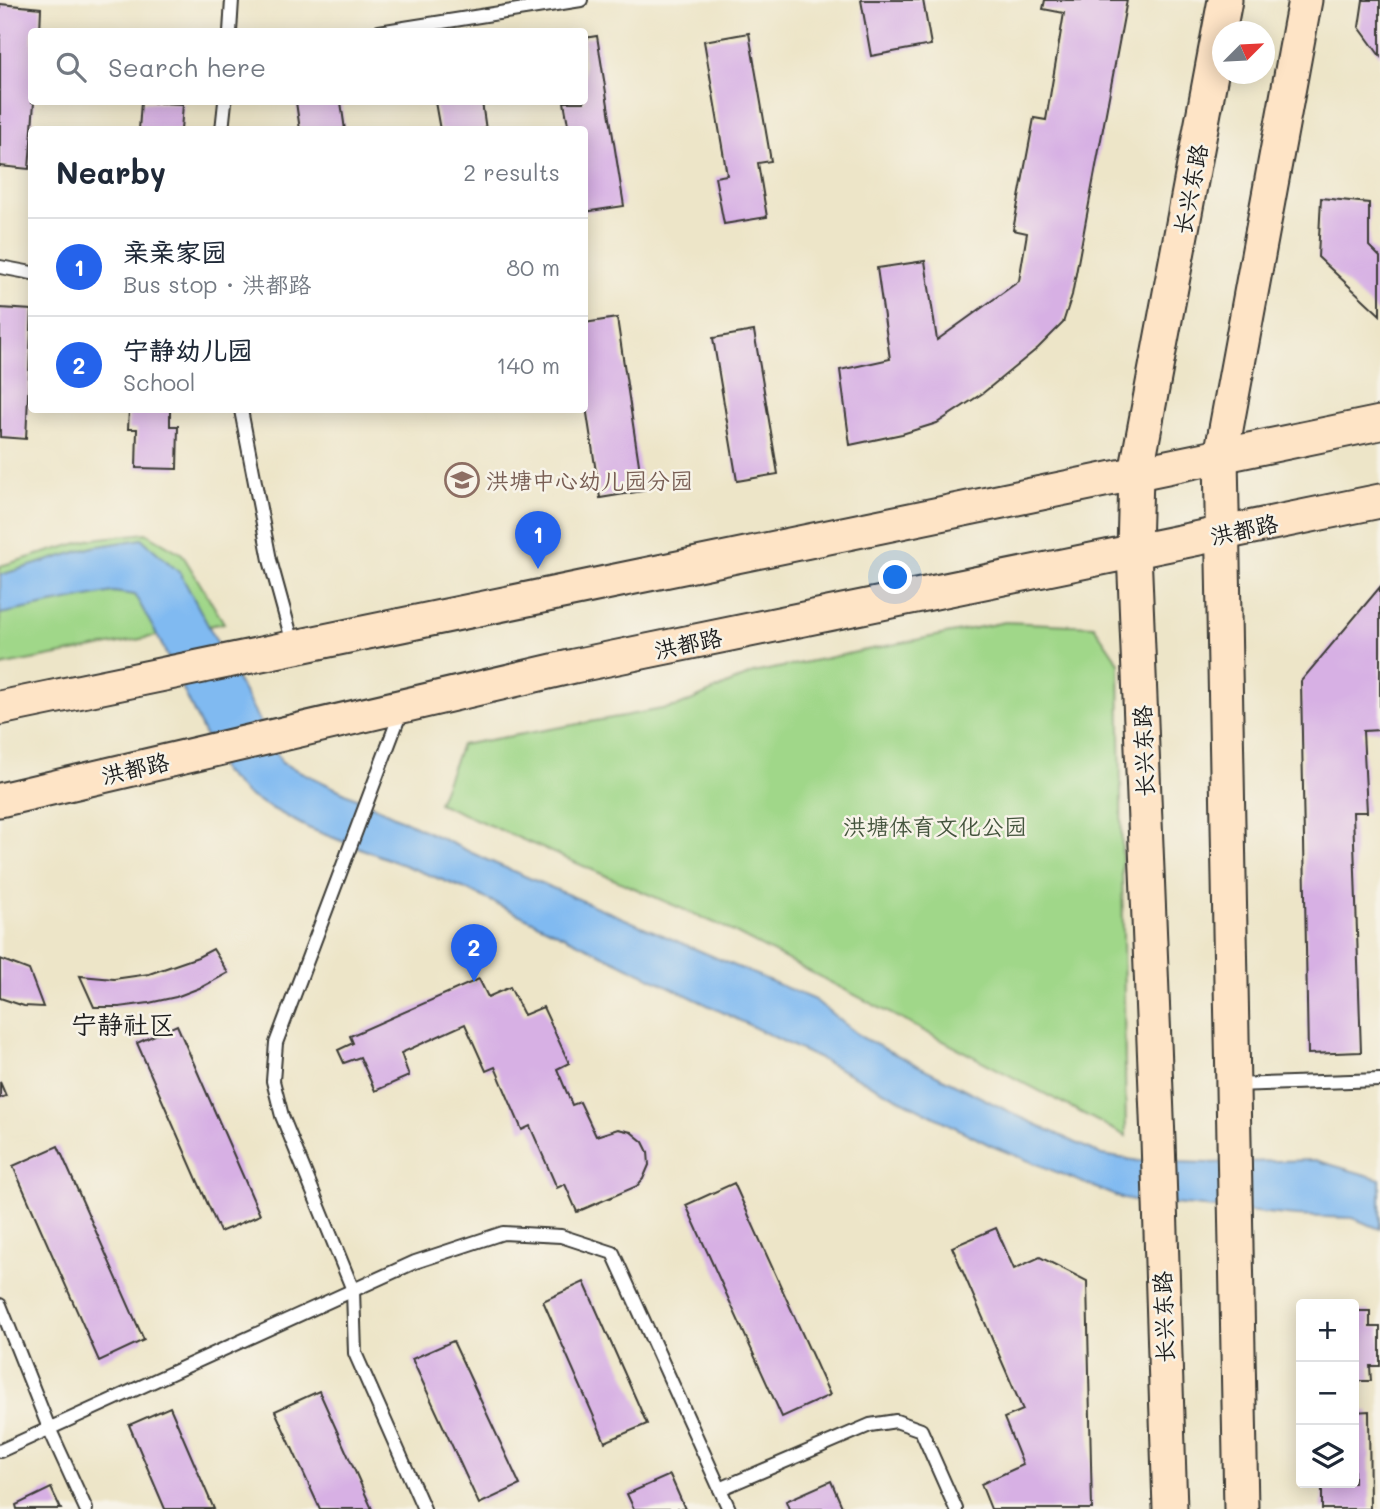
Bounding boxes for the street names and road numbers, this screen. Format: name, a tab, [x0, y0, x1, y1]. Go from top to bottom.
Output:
street label: 长兴东路	[1166, 141, 1214, 237]
street label: 洪都路	[1207, 507, 1281, 551]
street label: 洪都路	[651, 621, 725, 665]
street label: 长兴东路	[1126, 705, 1160, 797]
street label: 洪都路	[98, 746, 172, 790]
street label: 长兴东路	[1146, 1271, 1180, 1363]

